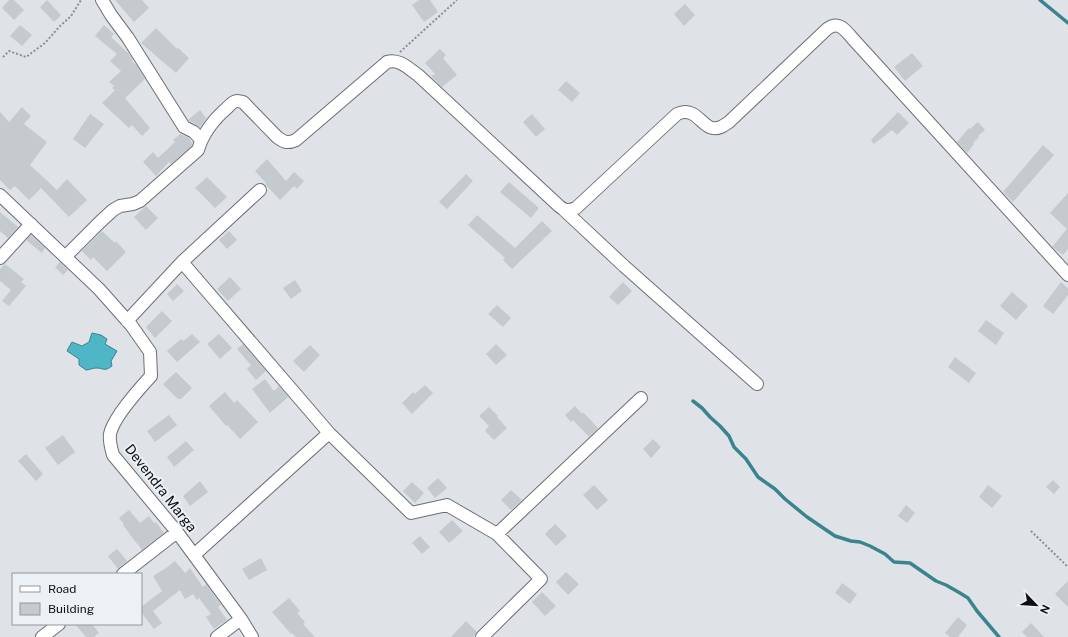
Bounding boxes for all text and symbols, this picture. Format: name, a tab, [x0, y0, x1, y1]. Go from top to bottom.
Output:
street label: Devendra Marga	[122, 441, 200, 535]
legend	[12, 573, 142, 625]
text: Road	[48, 582, 76, 596]
north arrow	[1016, 585, 1056, 625]
text: Building	[48, 602, 94, 616]
text: N	[1038, 603, 1052, 616]

